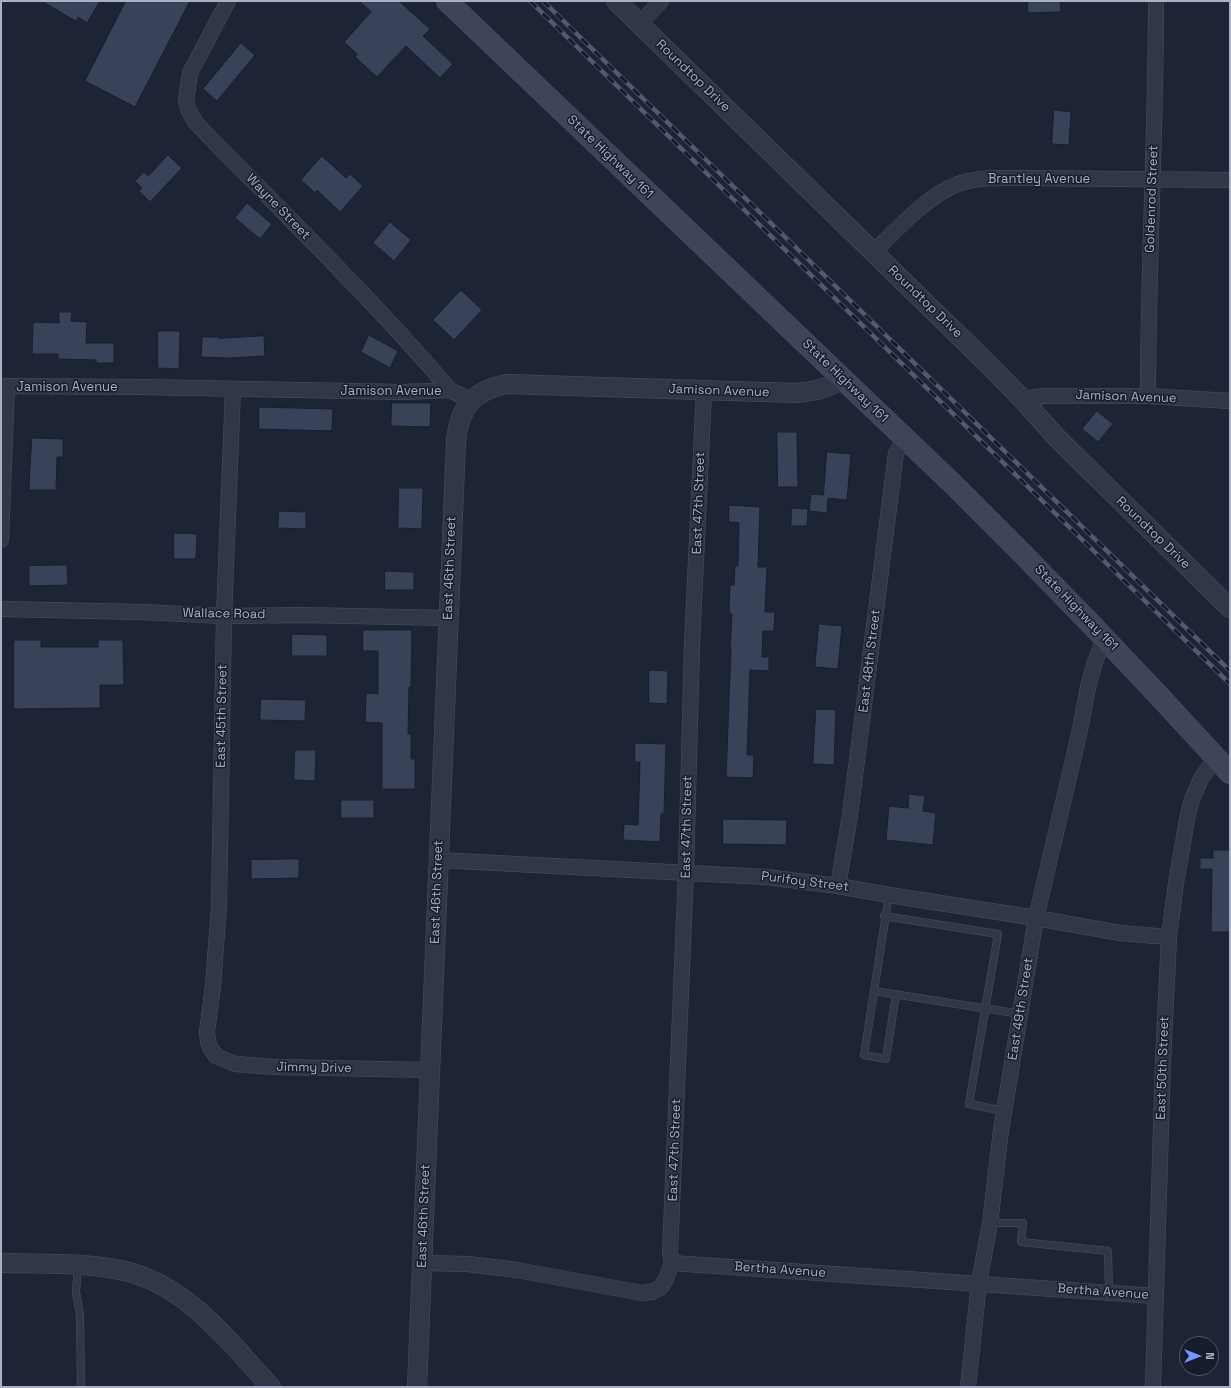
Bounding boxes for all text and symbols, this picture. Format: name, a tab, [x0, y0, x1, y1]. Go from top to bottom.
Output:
street label: Roundtop Drive	[653, 37, 733, 115]
street label: State Highway 161	[564, 112, 656, 202]
street label: Goldenrod Street	[1142, 145, 1162, 253]
street label: Wayne Street	[243, 171, 313, 243]
street label: Brantley Avenue	[988, 171, 1090, 187]
street label: Roundtop Drive	[885, 263, 965, 341]
street label: State Highway 161	[799, 336, 891, 426]
street label: Jamison Avenue	[16, 379, 118, 395]
street label: Jamison Avenue	[668, 381, 770, 401]
street label: Jamison Avenue	[340, 383, 442, 399]
street label: Jamison Avenue	[1075, 387, 1177, 407]
street label: East 47th Street	[689, 451, 709, 555]
street label: Roundtop Drive	[1113, 494, 1193, 572]
street label: East 46th Street	[440, 516, 460, 620]
street label: State Highway 161	[1031, 562, 1121, 654]
street label: Wallace Road	[182, 605, 266, 623]
street label: East 48th Street	[856, 608, 884, 714]
street label: East 45th Street	[213, 664, 231, 768]
street label: East 47th Street	[678, 775, 696, 879]
street label: East 46th Street	[427, 840, 447, 944]
street label: Purifoy Street	[760, 869, 850, 895]
street label: East 49th Street	[1005, 956, 1037, 1062]
street label: East 50th Street	[1153, 1016, 1173, 1120]
street label: Jimmy Drive	[276, 1060, 352, 1076]
street label: East 47th Street	[665, 1098, 685, 1202]
street label: East 46th Street	[414, 1164, 434, 1268]
street label: Bertha Avenue	[734, 1259, 826, 1281]
street label: Bertha Avenue	[1057, 1281, 1149, 1303]
north arrow	[1179, 1336, 1219, 1376]
text: N	[1203, 1352, 1217, 1360]

